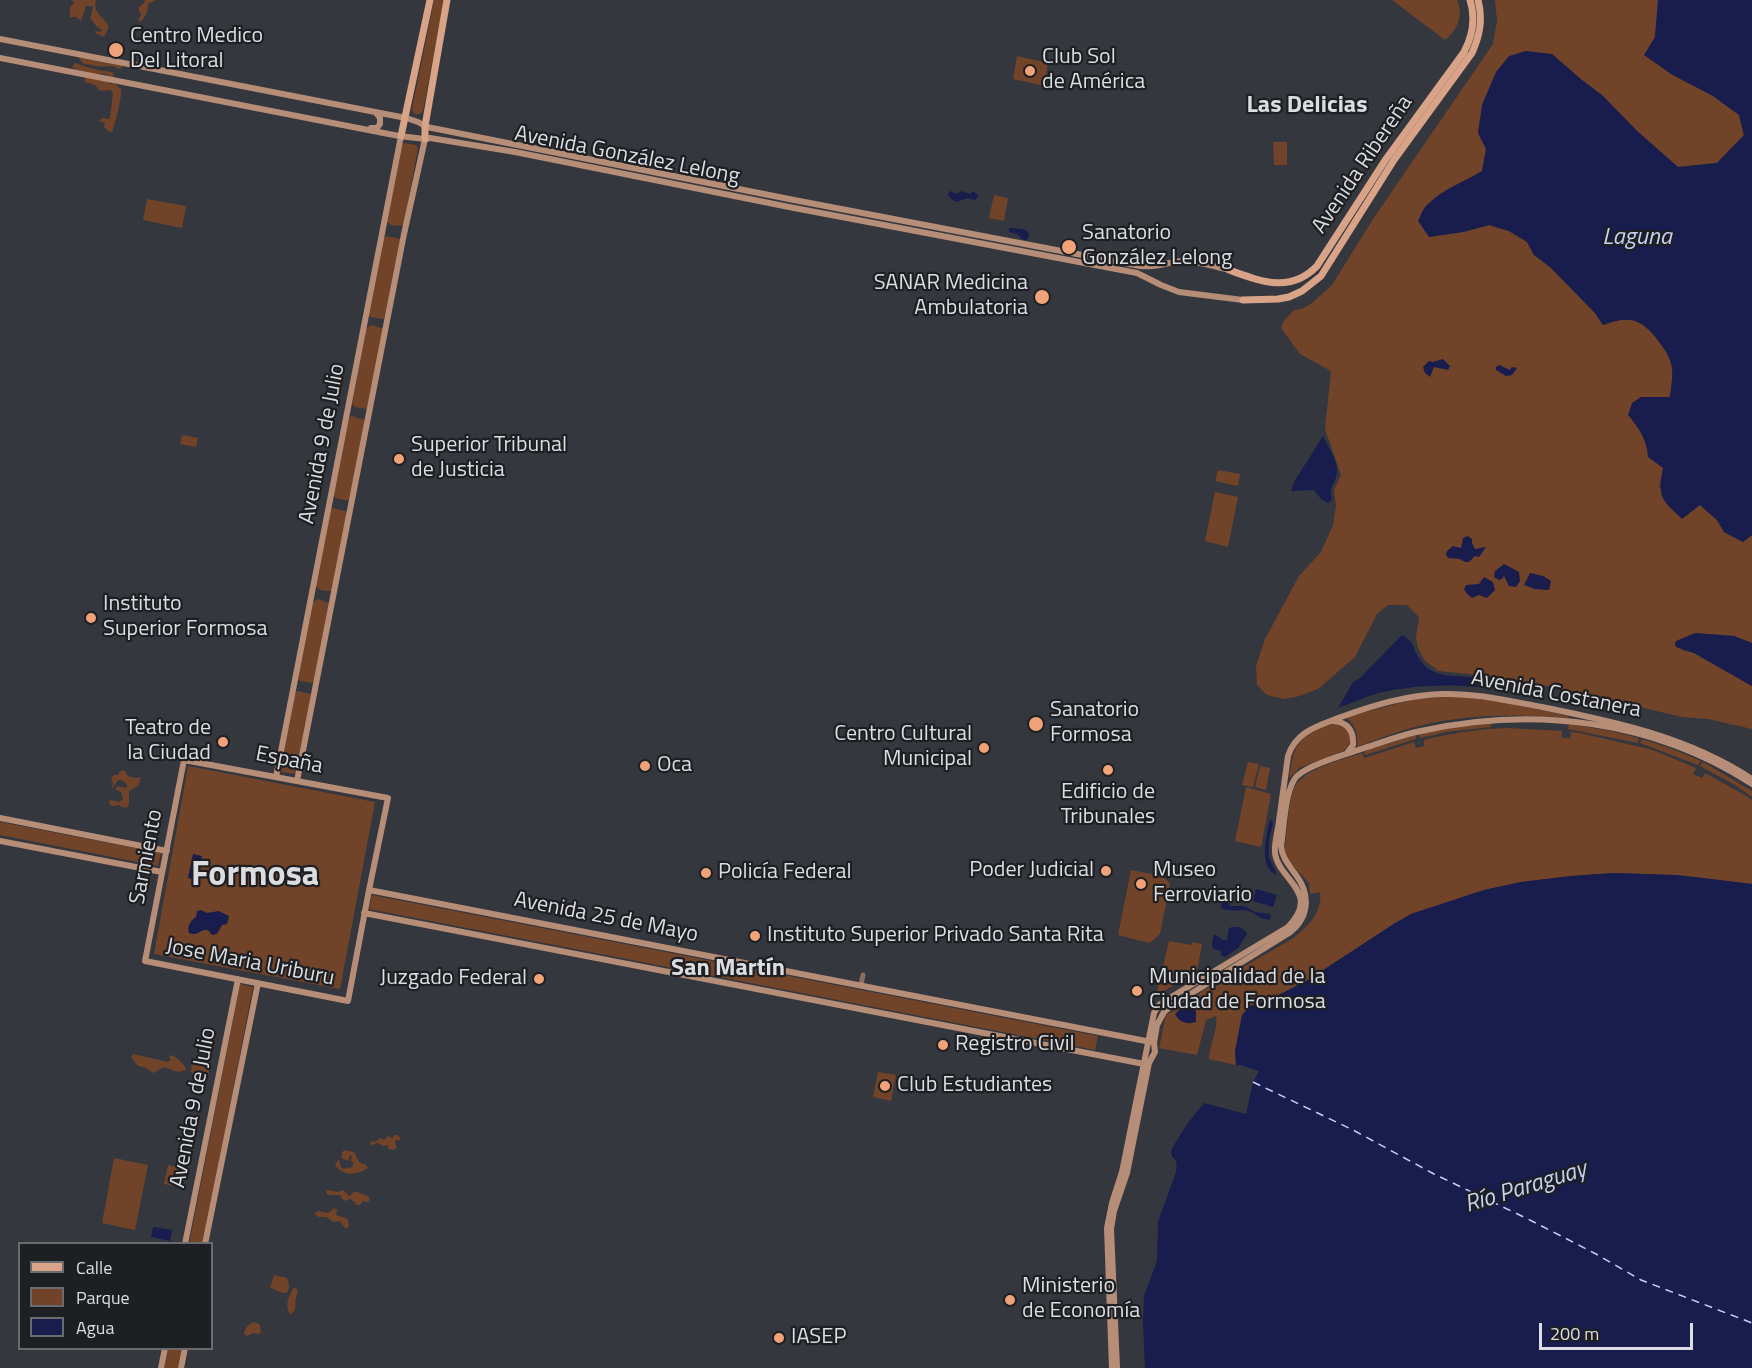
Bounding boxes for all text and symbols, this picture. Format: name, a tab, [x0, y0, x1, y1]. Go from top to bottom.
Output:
place label: Centro Medico Del Litoral	[130, 24, 263, 76]
marker: Centro Medico Del Litoral	[107, 41, 125, 59]
place label: Club Sol de América	[1042, 45, 1145, 96]
marker: Club Sol de América	[1023, 64, 1037, 78]
street label: Avenida Ribereña	[1307, 91, 1419, 239]
district label: Las Delicias	[1247, 92, 1367, 120]
street label: Avenida González Lelong	[512, 121, 742, 191]
place label: Sanatorio González Lelong	[1082, 221, 1232, 272]
water label: Laguna	[1602, 224, 1672, 252]
marker: Sanatorio González Lelong	[1060, 238, 1078, 256]
place label: SANAR Medicina Ambulatoria	[874, 271, 1028, 322]
marker: SANAR Medicina Ambulatoria	[1033, 288, 1051, 306]
street label: Avenida 9 de Julio	[295, 362, 351, 526]
place label: Superior Tribunal de Justicia	[411, 433, 567, 484]
marker: Superior Tribunal de Justicia	[392, 452, 406, 466]
place label: Instituto Superior Formosa	[103, 592, 267, 644]
marker: Instituto Superior Formosa	[84, 611, 98, 625]
street label: Avenida Costanera	[1469, 666, 1643, 724]
place label: Sanatorio Formosa	[1050, 698, 1139, 750]
marker: Sanatorio Formosa	[1027, 715, 1045, 733]
place label: Teatro de la Ciudad	[125, 716, 211, 768]
place label: Centro Cultural Municipal	[834, 722, 972, 774]
marker: Teatro de la Ciudad	[216, 735, 230, 749]
marker: Centro Cultural Municipal	[977, 741, 991, 755]
street label: España	[253, 742, 325, 780]
place label: Oca	[657, 753, 692, 779]
marker: Oca	[638, 759, 652, 773]
marker: Edificio de Tribunales	[1101, 763, 1115, 777]
place label: Edificio de Tribunales	[1061, 780, 1155, 831]
street label: Sarmiento	[125, 807, 169, 907]
district label: Formosa	[191, 857, 319, 897]
place label: Poder Judicial	[969, 858, 1094, 884]
place label: Museo Ferroviario	[1153, 858, 1252, 909]
place label: Policía Federal	[718, 860, 851, 886]
marker: Poder Judicial	[1099, 864, 1113, 878]
marker: Policía Federal	[699, 866, 713, 880]
marker: Museo Ferroviario	[1134, 877, 1148, 891]
street label: Avenida 25 de Mayo	[512, 887, 700, 949]
place label: Instituto Superior Privado Santa Rita	[767, 923, 1104, 949]
marker: Instituto Superior Privado Santa Rita	[748, 929, 762, 943]
street label: Jose Maria Uriburu	[164, 934, 336, 992]
district label: San Martín	[671, 955, 785, 983]
place label: Municipalidad de la Ciudad de Formosa	[1149, 965, 1326, 1016]
place label: Juzgado Federal	[380, 966, 527, 992]
marker: Juzgado Federal	[532, 972, 546, 986]
marker: Municipalidad de la Ciudad de Formosa	[1130, 984, 1144, 998]
street label: Avenida 9 de Julio	[166, 1026, 222, 1190]
place label: Registro Civil	[955, 1032, 1075, 1058]
marker: Registro Civil	[936, 1038, 950, 1052]
place label: Club Estudiantes	[897, 1073, 1052, 1099]
marker: Club Estudiantes	[878, 1079, 892, 1093]
water label: Río Paraguay	[1461, 1156, 1591, 1220]
legend	[18, 1242, 213, 1350]
text: Calle	[76, 1254, 112, 1281]
place label: Ministerio de Economía	[1022, 1274, 1140, 1326]
text: Parque	[76, 1284, 130, 1311]
marker: Ministerio de Economía	[1003, 1293, 1017, 1307]
scale bar	[1542, 1311, 1696, 1349]
text: Agua	[76, 1314, 114, 1341]
text: 200 m	[1550, 1320, 1599, 1347]
place label: IASEP	[791, 1325, 847, 1351]
marker: IASEP	[772, 1331, 786, 1345]

